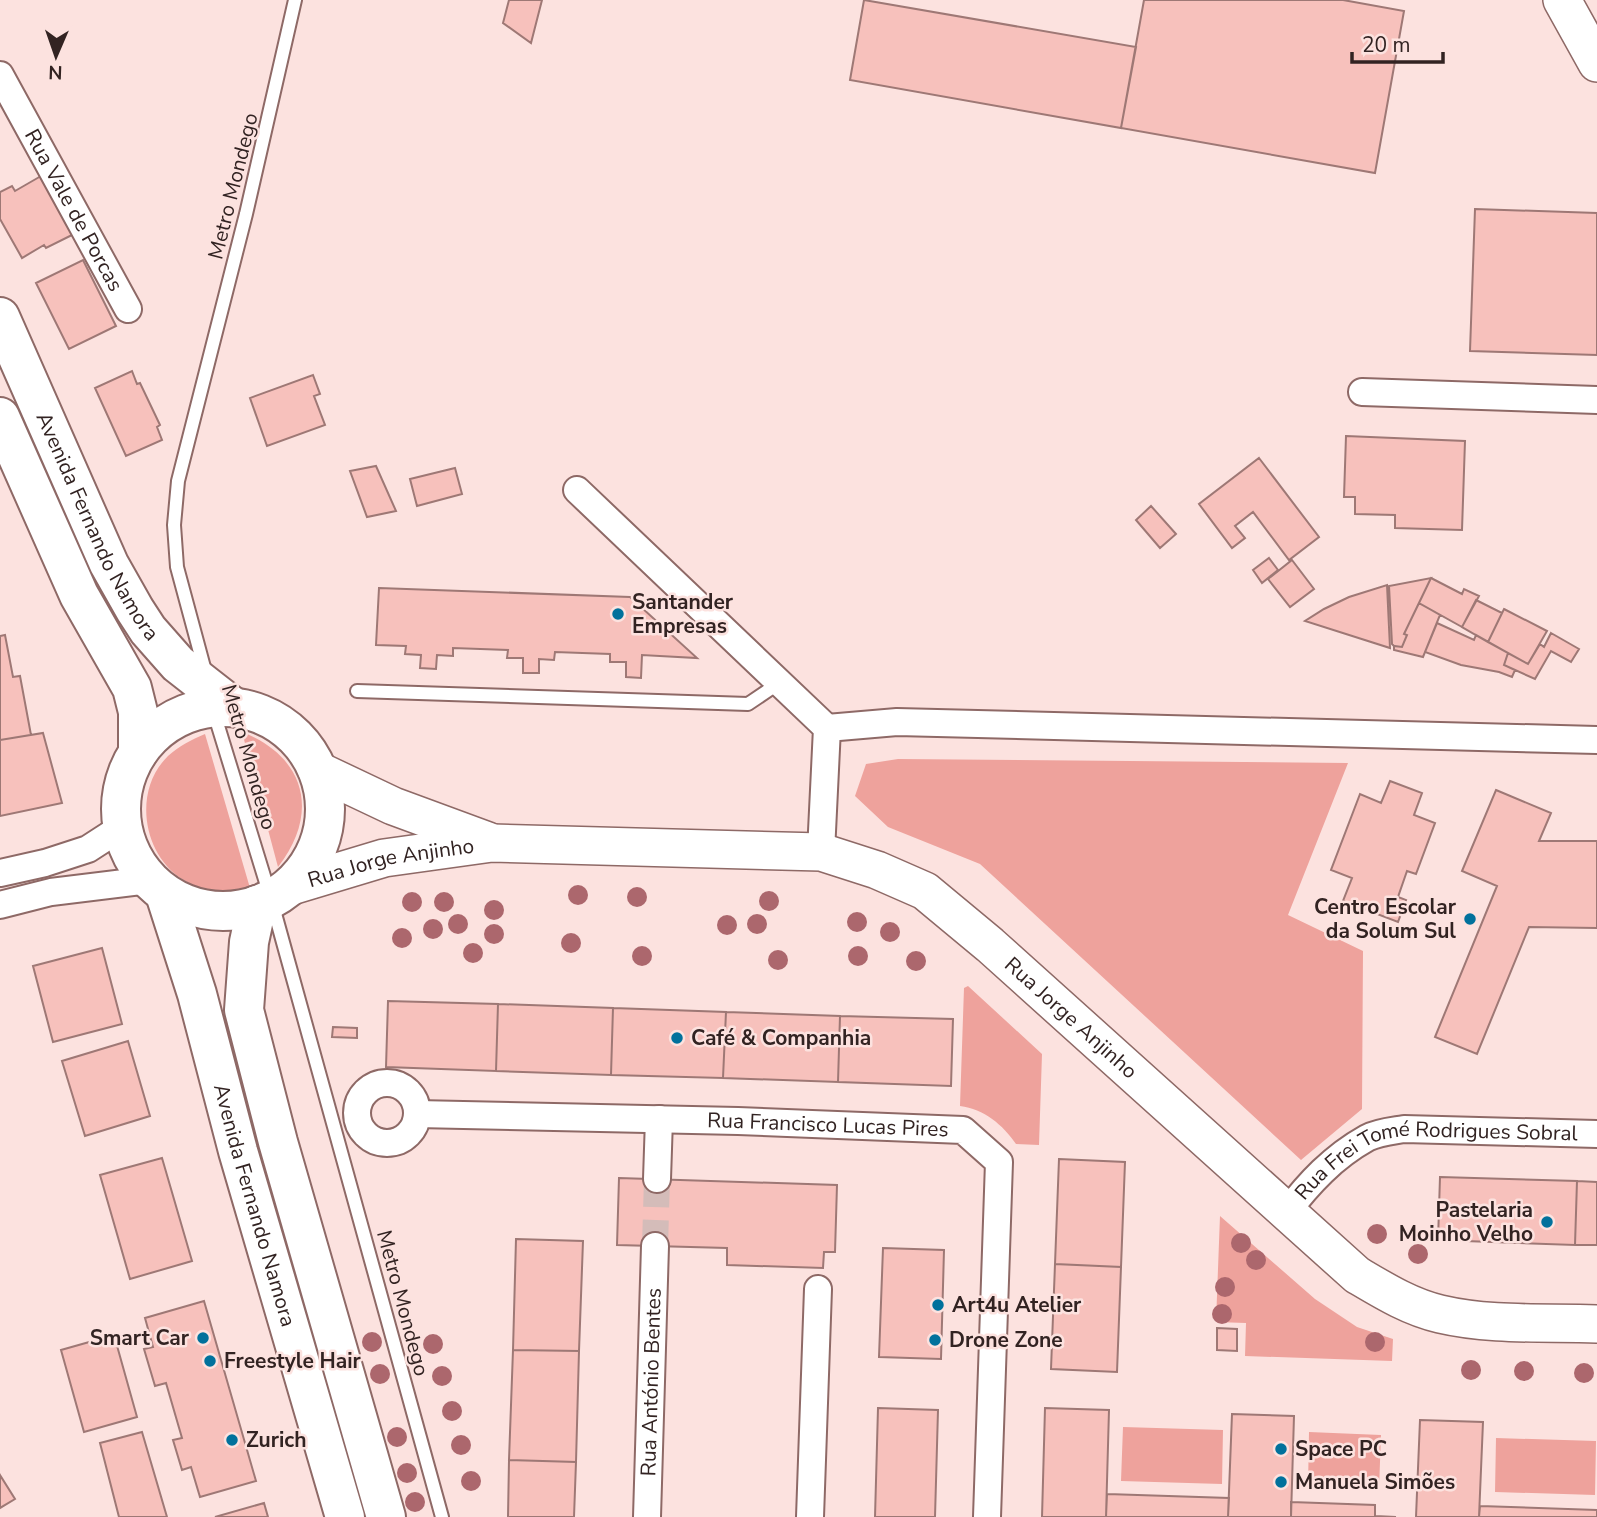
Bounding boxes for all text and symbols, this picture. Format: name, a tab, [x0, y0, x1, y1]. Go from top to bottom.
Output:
north arrow	[21, 21, 91, 91]
scale bar	[1352, 21, 1443, 65]
text: 20 m	[1362, 31, 1411, 59]
text: N	[48, 59, 63, 85]
street label: Metro Mondego	[201, 110, 265, 262]
street label: Rua Vale de Porcas	[18, 124, 130, 296]
street label: Avenida Fernando Namora	[30, 408, 165, 647]
place label: Santander Empresas	[632, 588, 734, 640]
marker: Santander Empresas	[610, 606, 626, 622]
street label: Metro Mondego	[215, 681, 283, 833]
street label: Rua Jorge Anjinho	[304, 832, 476, 894]
place label: Centro Escolar da Solum Sul	[1314, 893, 1457, 945]
marker: Centro Escolar da Solum Sul	[1462, 911, 1478, 927]
street label: Rua Jorge Anjinho	[999, 951, 1144, 1085]
place label: Café & Companhia	[691, 1024, 871, 1052]
marker: Café & Companhia	[669, 1030, 685, 1046]
street label: Avenida Fernando Namora	[207, 1081, 303, 1330]
street label: Rua Francisco Lucas Pires	[707, 1106, 949, 1143]
street label: Rua Frei Tomé Rodrigues Sobral	[1288, 1115, 1579, 1206]
place label: Pastelaria Moinho Velho	[1399, 1196, 1533, 1248]
marker: Pastelaria Moinho Velho	[1539, 1214, 1555, 1230]
street label: Metro Mondego	[370, 1227, 436, 1379]
street label: Rua António Bentes	[634, 1288, 668, 1477]
place label: Art4u Atelier	[952, 1291, 1082, 1319]
marker: Art4u Atelier	[930, 1297, 946, 1313]
place label: Smart Car	[90, 1324, 190, 1352]
place label: Drone Zone	[949, 1326, 1063, 1354]
marker: Smart Car	[195, 1330, 211, 1346]
marker: Drone Zone	[927, 1332, 943, 1348]
place label: Freestyle Hair	[224, 1347, 362, 1375]
marker: Freestyle Hair	[202, 1353, 218, 1369]
place label: Zurich	[246, 1426, 306, 1454]
marker: Zurich	[224, 1432, 240, 1448]
place label: Space PC	[1295, 1435, 1387, 1463]
marker: Space PC	[1273, 1441, 1289, 1457]
place label: Manuela Simões	[1295, 1468, 1455, 1496]
marker: Manuela Simões	[1273, 1474, 1289, 1490]

